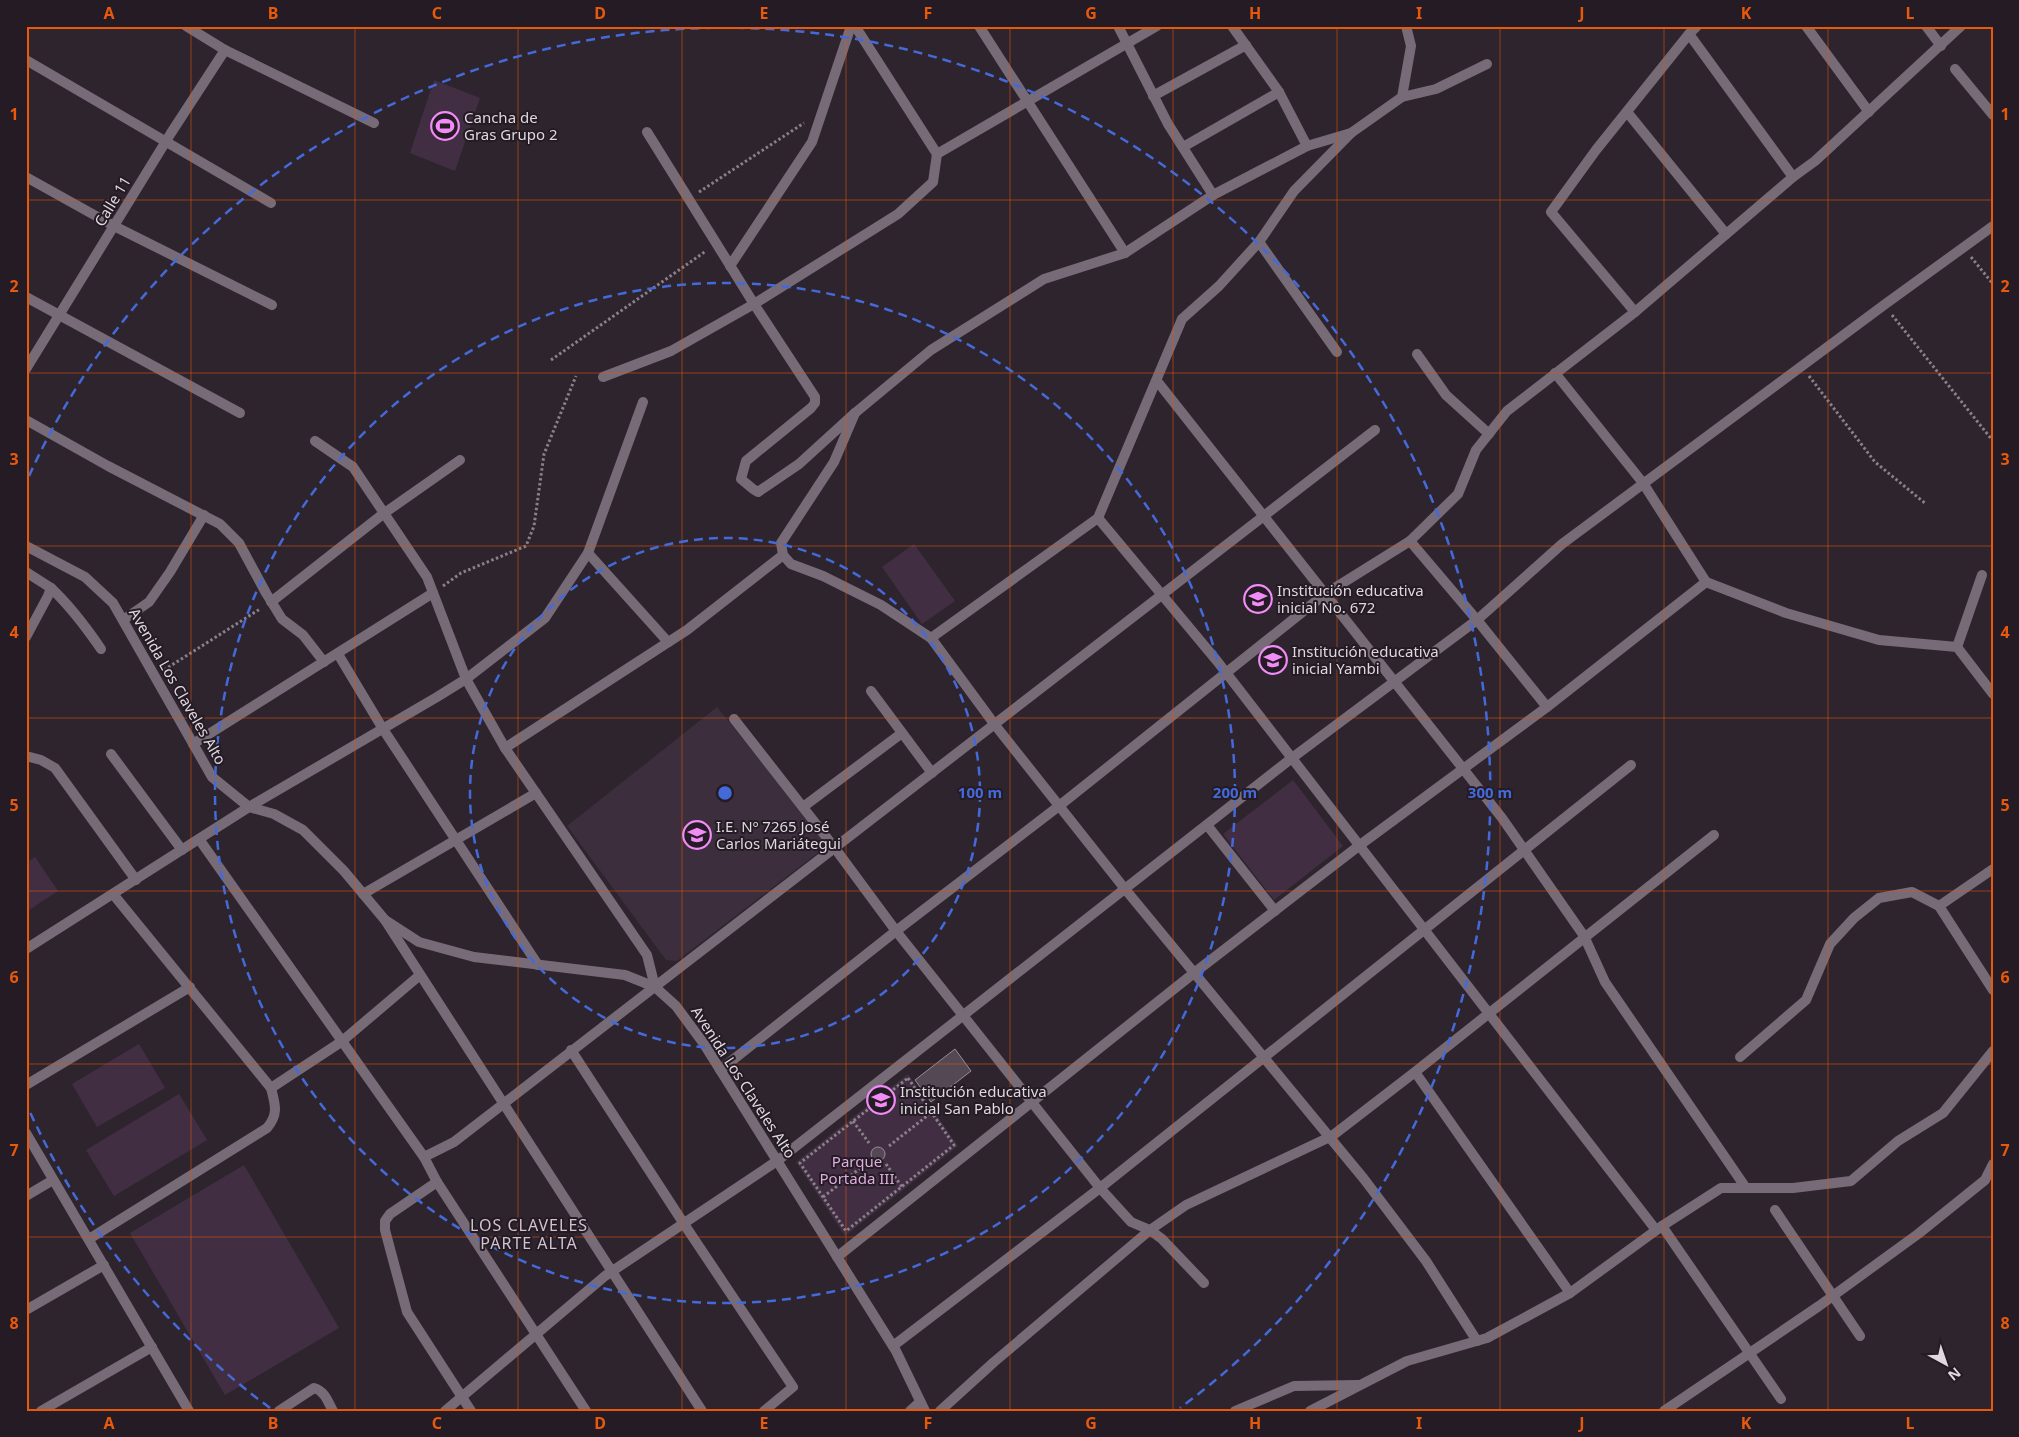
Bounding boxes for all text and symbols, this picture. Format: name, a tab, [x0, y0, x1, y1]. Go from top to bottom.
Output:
text: A	[103, 2, 115, 24]
text: B	[268, 2, 278, 24]
text: C	[432, 2, 442, 24]
text: D	[594, 2, 606, 24]
text: E	[760, 2, 769, 24]
text: F	[924, 2, 932, 24]
text: G	[1085, 2, 1097, 24]
text: H	[1249, 2, 1261, 24]
text: I	[1416, 2, 1422, 24]
text: J	[1577, 2, 1585, 24]
text: K	[1741, 2, 1752, 24]
text: L	[1906, 2, 1915, 24]
text: 1	[9, 103, 19, 125]
text: 1	[2000, 103, 2010, 125]
place label: Cancha de Gras Grupo 2	[464, 107, 557, 144]
sports icon: Cancha de Gras Grupo 2	[430, 111, 460, 141]
street label: Calle 11	[89, 172, 135, 230]
text: 2	[9, 275, 19, 297]
text: 2	[2000, 275, 2010, 297]
text: 3	[9, 448, 19, 470]
text: 3	[2000, 448, 2010, 470]
place label: Institución educativa inicial No. 672	[1277, 580, 1424, 617]
school or university icon: Institución educativa inicial No. 672	[1243, 584, 1273, 614]
street label: Avenida Los Claveles Alto	[125, 604, 231, 768]
text: 4	[9, 621, 19, 643]
text: 4	[2000, 621, 2010, 643]
place label: Institución educativa inicial Yambi	[1292, 641, 1439, 678]
school or university icon: Institución educativa inicial Yambi	[1258, 645, 1288, 675]
text: 100 m	[958, 782, 1002, 802]
text: 200 m	[1213, 782, 1257, 802]
text: 300 m	[1468, 782, 1512, 802]
centre of rings	[716, 784, 734, 802]
text: 5	[9, 794, 19, 816]
text: 5	[2000, 794, 2010, 816]
place label: I.E. Nº 7265 José Carlos Mariátegui	[716, 816, 841, 853]
school or university icon: I.E. Nº 7265 José Carlos Mariátegui	[682, 820, 712, 850]
text: 6	[9, 966, 19, 988]
text: 6	[2000, 966, 2010, 988]
street label: Avenida Los Claveles Alto	[687, 1002, 801, 1162]
place label: Institución educativa inicial San Pablo	[900, 1081, 1047, 1118]
school or university icon: Institución educativa inicial San Pablo	[866, 1085, 896, 1115]
text: 7	[9, 1139, 19, 1161]
text: 7	[2000, 1139, 2010, 1161]
park label: Parque Portada III	[820, 1151, 894, 1188]
district label: LOS CLAVELES PARTE ALTA	[470, 1214, 588, 1254]
text: 8	[9, 1312, 19, 1334]
text: 8	[2000, 1312, 2010, 1334]
north arrow	[1922, 1340, 1972, 1390]
text: N	[1944, 1363, 1965, 1385]
text: A	[103, 1412, 115, 1434]
text: B	[268, 1412, 278, 1434]
text: C	[432, 1412, 442, 1434]
text: D	[594, 1412, 606, 1434]
text: E	[760, 1412, 769, 1434]
text: F	[924, 1412, 932, 1434]
text: G	[1085, 1412, 1097, 1434]
text: H	[1249, 1412, 1261, 1434]
text: I	[1416, 1412, 1422, 1434]
text: J	[1577, 1412, 1585, 1434]
text: K	[1741, 1412, 1752, 1434]
text: L	[1906, 1412, 1915, 1434]

